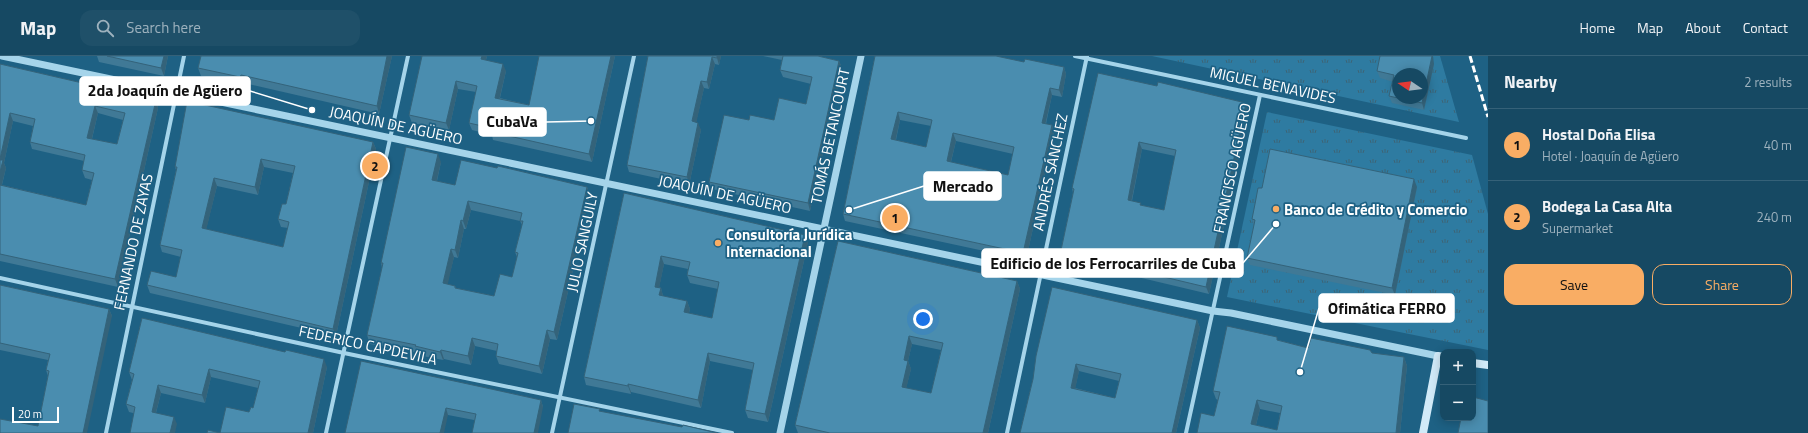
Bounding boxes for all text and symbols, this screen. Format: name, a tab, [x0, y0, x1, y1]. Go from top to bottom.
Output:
search box	[80, 10, 360, 46]
text: Map	[20, 13, 56, 42]
text: Search here	[126, 16, 201, 39]
icon: search	[94, 17, 116, 39]
text: Home	[1580, 17, 1615, 38]
text: Map	[1637, 17, 1663, 38]
text: About	[1685, 17, 1721, 38]
text: Contact	[1743, 17, 1788, 38]
street label: MIGUEL BENAVIDES	[1208, 60, 1338, 110]
street label: TOMÁS BETANCOURT	[804, 66, 856, 206]
north arrow	[1392, 68, 1428, 104]
text: Nearby	[1504, 69, 1557, 95]
text: 2 results	[1744, 72, 1792, 92]
callout: 2da Joaquín de Agüero	[80, 77, 250, 105]
text: 2da Joaquín de Agüero	[88, 78, 242, 102]
street label: JOAQUÍN DE AGÜERO	[327, 100, 465, 150]
street label: FRANCISCO AGÜERO	[1207, 101, 1257, 235]
callout: CubaVa	[479, 108, 546, 136]
text: CubaVa	[486, 109, 538, 133]
street label: ANDRÉS SÁNCHEZ	[1026, 111, 1074, 233]
text: Hostal Doña Elisa	[1542, 123, 1655, 146]
text: 1	[1513, 135, 1521, 155]
text: 40 m	[1764, 135, 1792, 155]
text: Hotel · Joaquín de Agüero	[1542, 146, 1679, 166]
pin: 2	[362, 151, 388, 181]
street label: JOAQUÍN DE AGÜERO	[656, 169, 794, 219]
street label: FERNANDO DE ZAYAS	[107, 171, 159, 313]
callout: Mercado	[924, 172, 1001, 200]
text: Mercado	[933, 174, 993, 198]
street label: JULIO SANGUILY	[560, 190, 604, 294]
text: Bodega La Casa Alta	[1542, 195, 1672, 218]
place label: Banco de Crédito y Comercio	[1284, 198, 1468, 221]
pin: 1	[882, 203, 908, 233]
marker: Banco de Crédito y Comercio	[1271, 204, 1281, 214]
text: 2	[1513, 207, 1521, 227]
text: 240 m	[1756, 207, 1792, 227]
text: Supermarket	[1542, 218, 1613, 238]
place label: Consultoría Jurídica Internacional	[726, 223, 853, 263]
marker: Consultoría Jurídica Internacional	[713, 238, 723, 248]
callout: Edificio de los Ferrocarriles de Cuba	[982, 249, 1243, 277]
text: Edificio de los Ferrocarriles de Cuba	[990, 251, 1236, 275]
button: Save	[1504, 264, 1644, 305]
button: Share	[1652, 264, 1792, 305]
callout: Ofimática FERRO	[1319, 294, 1454, 322]
text: Ofimática FERRO	[1328, 296, 1446, 320]
your location	[913, 309, 933, 329]
street label: FEDERICO CAPDEVILA	[297, 319, 439, 371]
map controls	[1440, 349, 1476, 421]
button: +	[1440, 349, 1476, 385]
button: −	[1440, 385, 1476, 421]
scale bar	[12, 405, 59, 424]
text: 20 m	[18, 406, 42, 422]

